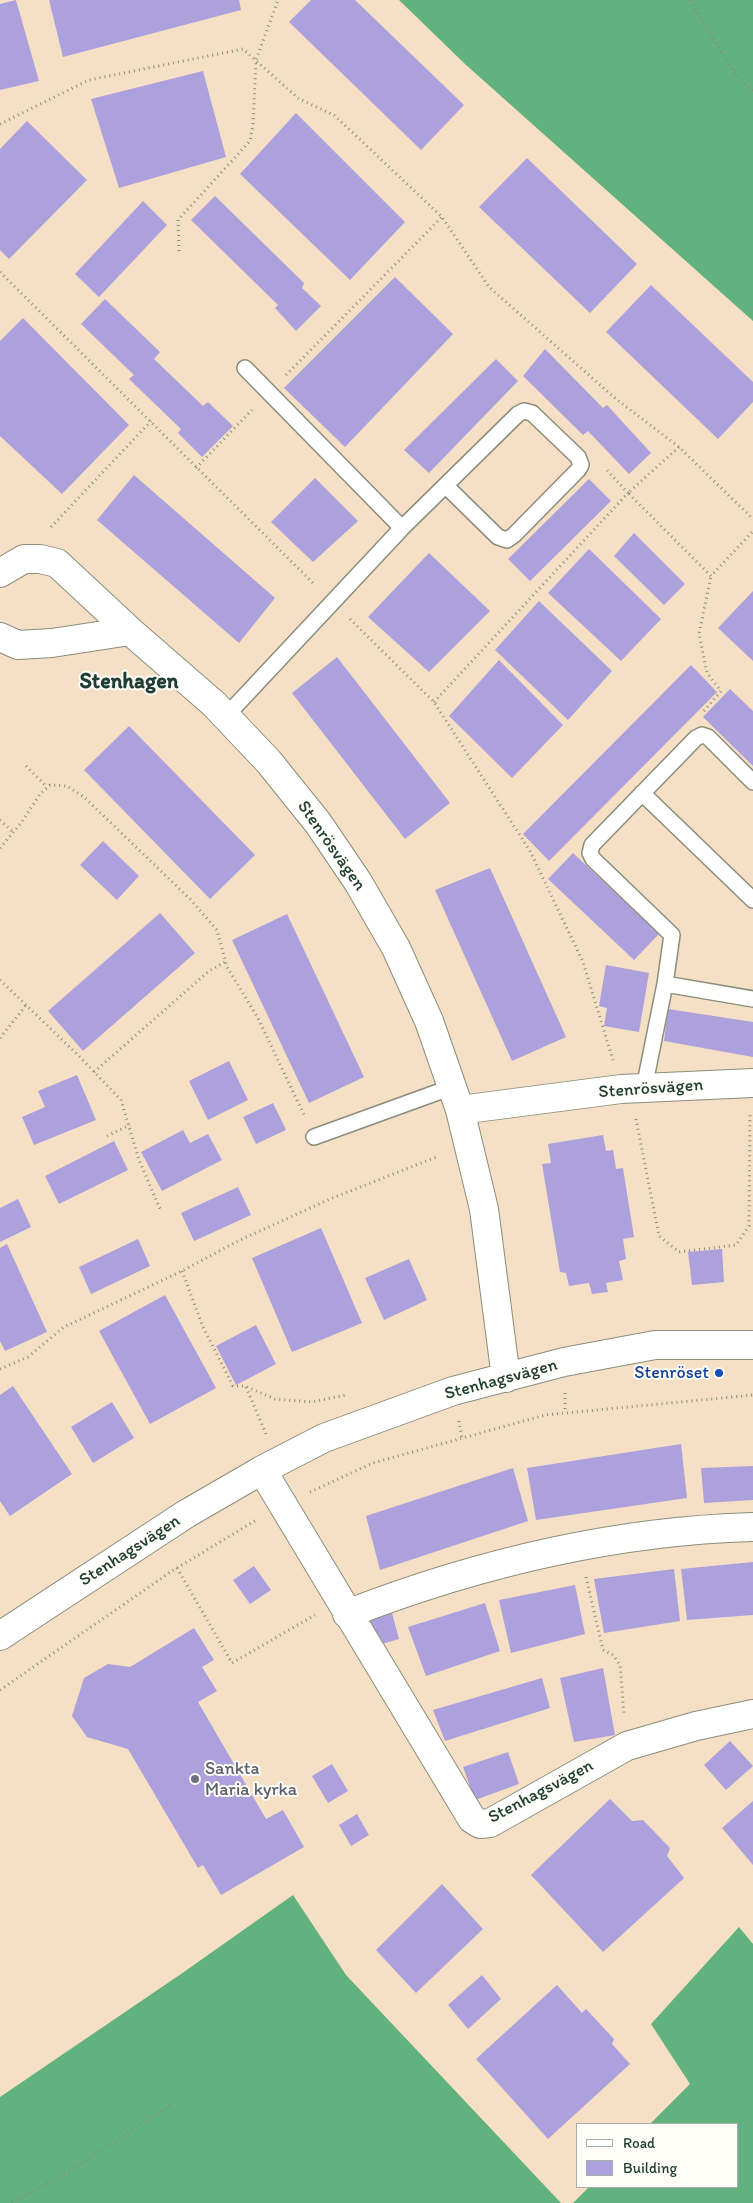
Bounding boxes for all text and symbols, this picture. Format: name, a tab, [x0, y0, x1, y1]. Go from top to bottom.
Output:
district label: Stenhagen	[80, 669, 178, 695]
street label: Stenrösvägen	[292, 797, 370, 895]
street label: Stenrösvägen	[598, 1075, 704, 1103]
street label: Stenhagsvägen	[442, 1355, 560, 1405]
place label: Stenröset	[634, 1362, 709, 1384]
marker: Stenröset	[713, 1367, 725, 1379]
street label: Stenhagsvägen	[75, 1510, 185, 1592]
street label: Stenhagsvägen	[485, 1755, 597, 1829]
place label: Sankta Maria kyrka	[205, 1758, 297, 1800]
marker: Sankta Maria kyrka	[189, 1773, 201, 1785]
legend	[576, 2123, 738, 2188]
text: Road	[623, 2134, 655, 2152]
text: Building	[623, 2159, 677, 2177]

